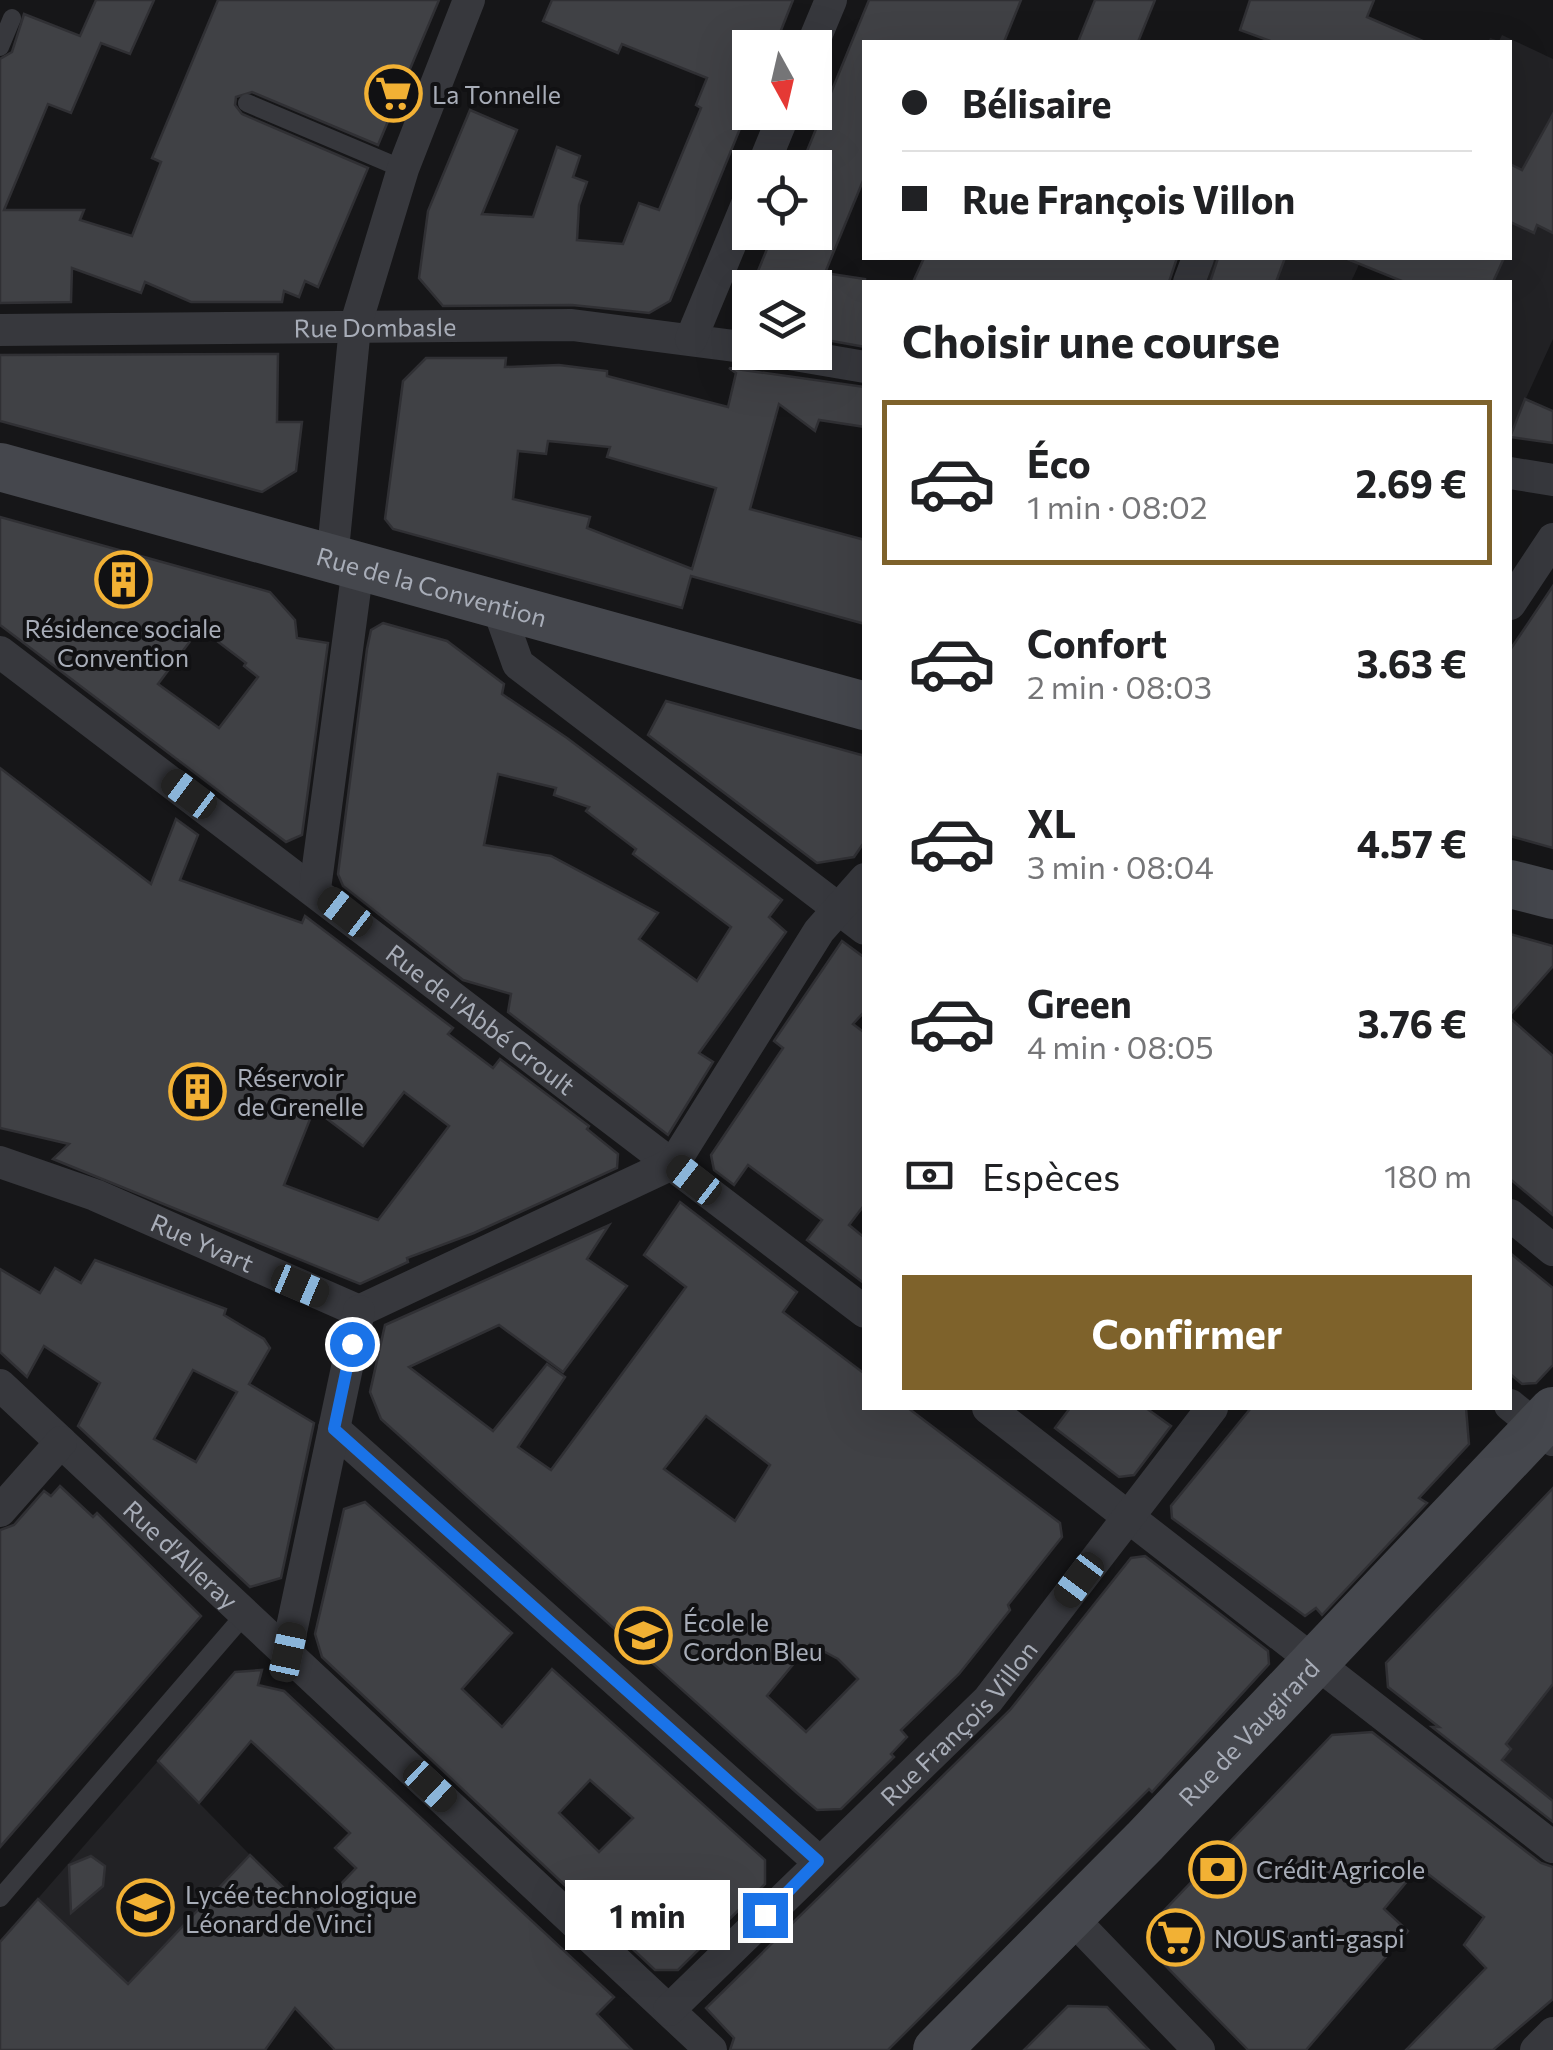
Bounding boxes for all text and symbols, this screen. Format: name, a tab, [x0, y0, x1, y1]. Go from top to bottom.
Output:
north arrow	[732, 30, 832, 130]
map controls	[732, 30, 832, 370]
supermarket icon: La Tonnelle	[363, 64, 423, 124]
place label: La Tonnelle	[432, 79, 561, 109]
text: Bélisaire	[962, 79, 1112, 126]
button: locate	[732, 150, 832, 250]
text: Rue François Villon	[962, 175, 1295, 222]
button: layers	[732, 270, 832, 370]
street label: Rue Dombasle	[294, 311, 456, 342]
text: Choisir une course	[902, 312, 1280, 367]
icon: car	[907, 438, 997, 528]
text: Éco	[1027, 439, 1091, 486]
text: 2.69 €	[1356, 459, 1467, 506]
text: 1 min · 08:02	[1027, 486, 1208, 526]
street label: Rue de la Convention	[313, 540, 550, 632]
building icon: Résidence sociale Convention	[93, 549, 153, 609]
place label: Résidence sociale Convention	[25, 613, 221, 672]
icon: car	[907, 618, 997, 708]
text: Confort	[1027, 619, 1167, 666]
text: 3.63 €	[1357, 639, 1467, 686]
text: 2 min · 08:03	[1027, 666, 1212, 706]
car	[156, 764, 222, 824]
icon: car	[907, 798, 997, 888]
text: XL	[1027, 799, 1076, 846]
text: 4.57 €	[1357, 819, 1467, 866]
text: 3 min · 08:04	[1027, 846, 1214, 886]
car	[312, 882, 378, 942]
street label: Rue de l'Abbé Groult	[381, 937, 581, 1100]
icon: car	[907, 978, 997, 1068]
text: Green	[1027, 979, 1132, 1026]
text: 3.76 €	[1358, 999, 1467, 1046]
text: 4 min · 08:05	[1027, 1026, 1214, 1066]
building icon: Réservoir de Grenelle	[168, 1061, 228, 1121]
place label: Réservoir de Grenelle	[237, 1062, 364, 1121]
icon: cash	[902, 1148, 957, 1203]
car	[661, 1150, 727, 1210]
text: Espèces	[982, 1152, 1120, 1199]
text: 180 m	[1384, 1155, 1472, 1195]
street label: Rue Yvart	[146, 1207, 259, 1278]
car	[267, 1260, 333, 1312]
button: Confirmer	[902, 1275, 1472, 1390]
route start	[330, 1322, 375, 1367]
street label: Rue d'Alleray	[118, 1494, 245, 1615]
car	[1049, 1547, 1109, 1613]
school or university icon: École le Cordon Bleu	[614, 1606, 674, 1666]
place label: École le Cordon Bleu	[683, 1607, 823, 1666]
car	[267, 1620, 309, 1684]
street label: Rue François Villon	[874, 1635, 1043, 1811]
street label: Rue de Vaugirard	[1172, 1653, 1325, 1812]
car	[398, 1755, 462, 1817]
bank icon: Crédit Agricole	[1187, 1839, 1247, 1899]
place label: Crédit Agricole	[1256, 1854, 1425, 1884]
school or university icon: Lycée technologique Léonard de Vinci	[116, 1878, 176, 1938]
place label: Lycée technologique Léonard de Vinci	[185, 1879, 417, 1938]
callout: 1 min	[565, 1880, 730, 1950]
route end	[743, 1893, 788, 1938]
text: 1 min	[610, 1895, 685, 1935]
supermarket icon: NOUS anti-gaspi	[1145, 1908, 1205, 1968]
place label: NOUS anti-gaspi	[1214, 1923, 1405, 1953]

